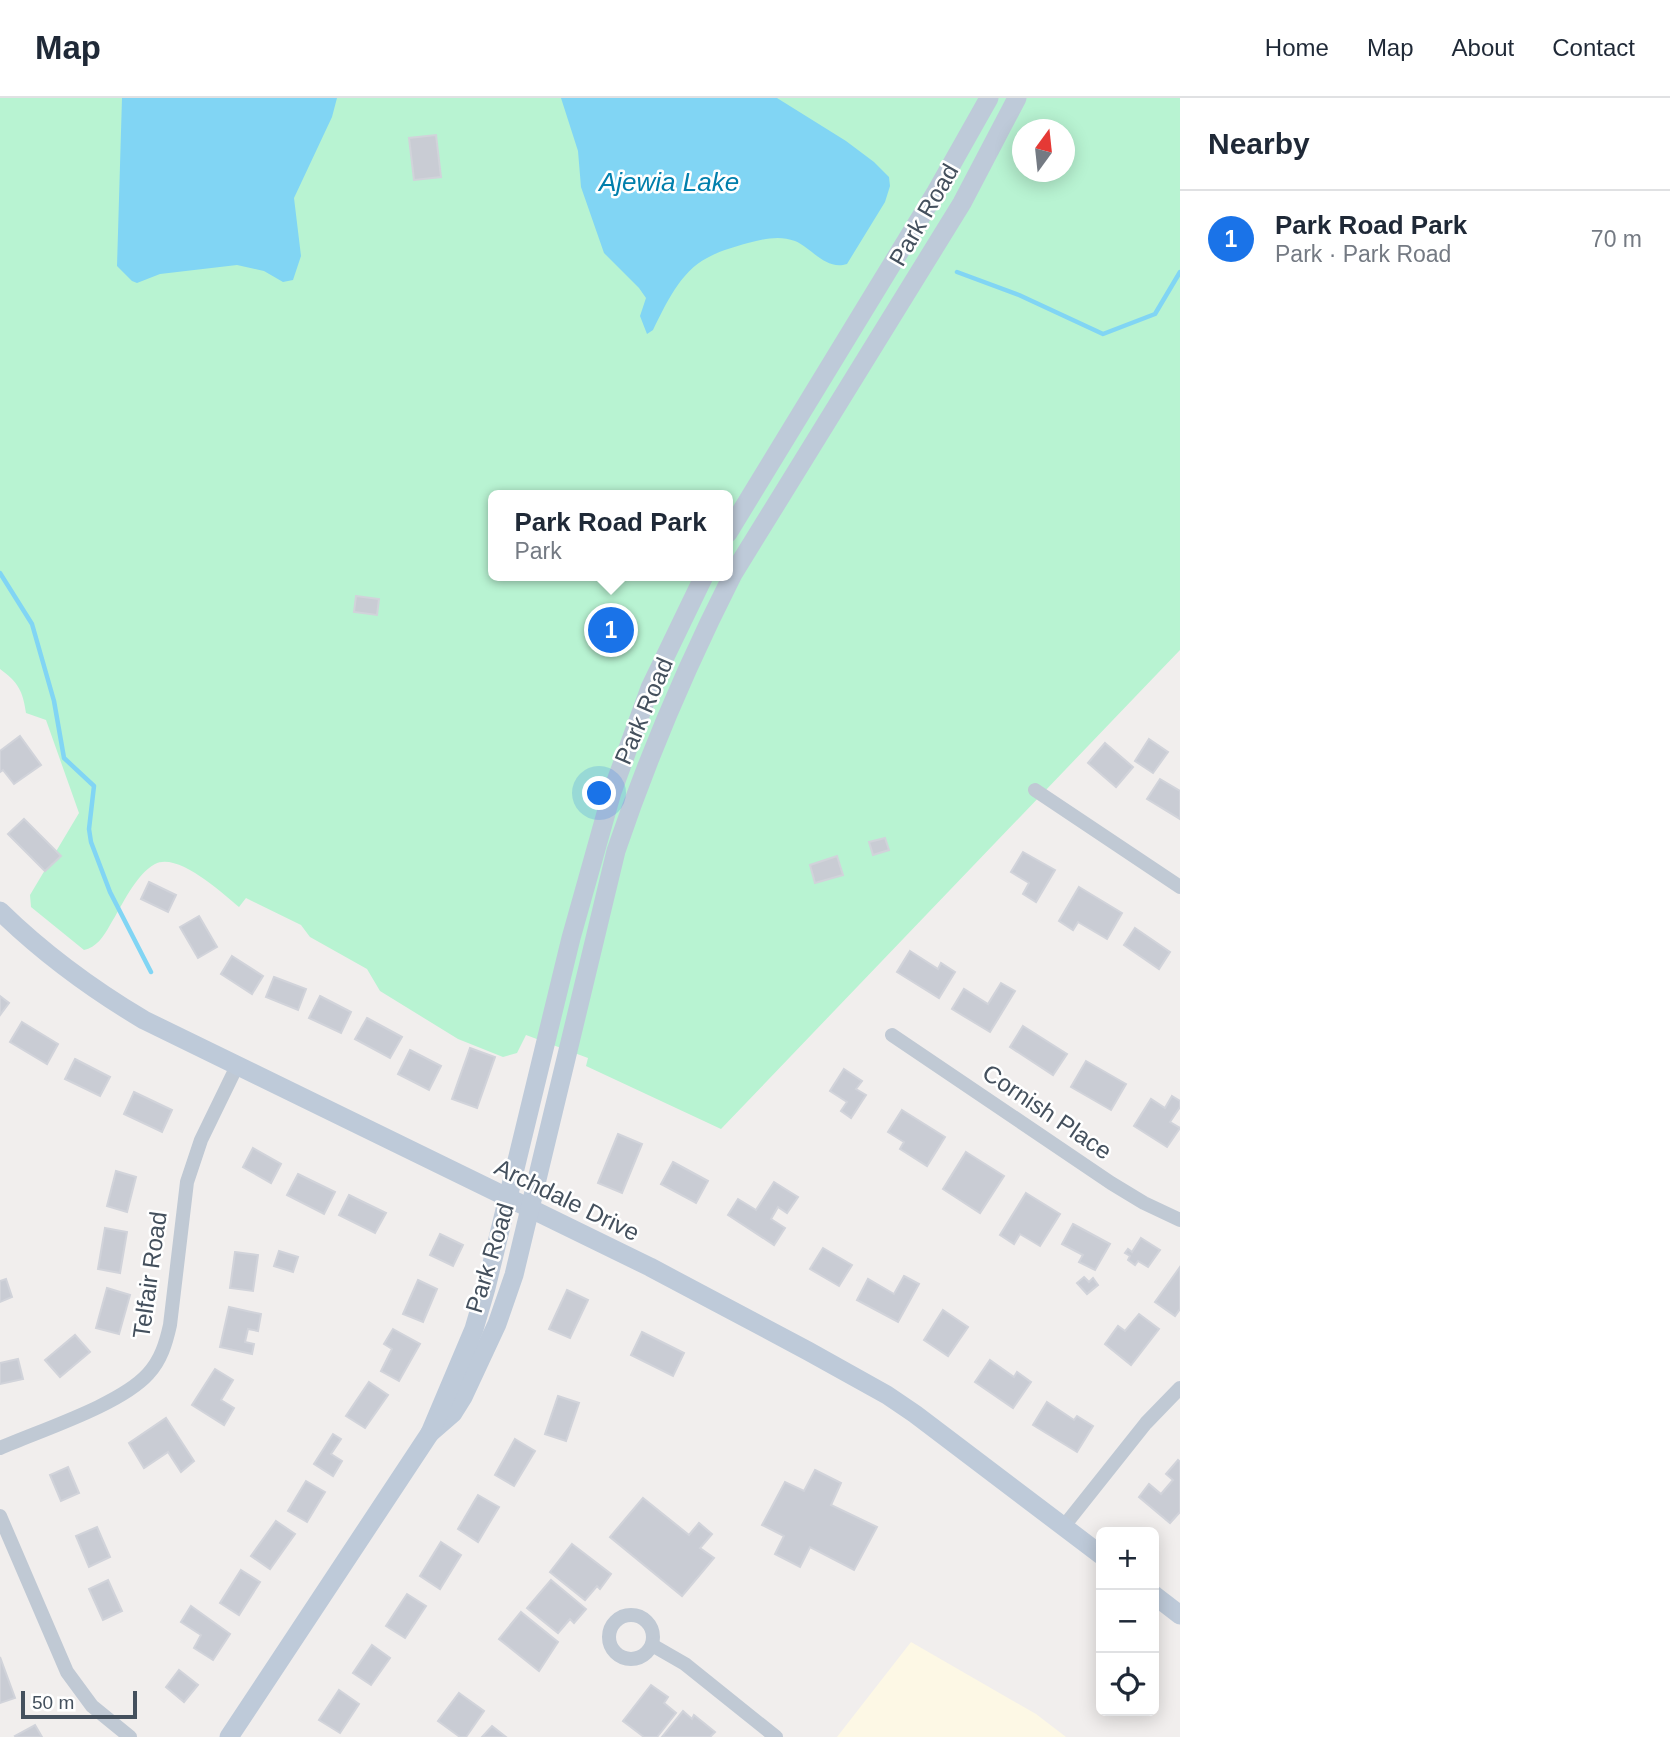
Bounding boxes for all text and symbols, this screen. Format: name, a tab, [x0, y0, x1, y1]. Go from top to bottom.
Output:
text: Map	[35, 29, 101, 66]
text: Home	[1265, 34, 1329, 61]
text: Map	[1367, 34, 1414, 61]
text: About	[1452, 34, 1514, 61]
text: Contact	[1552, 34, 1635, 61]
north arrow	[1012, 119, 1075, 182]
text: Nearby	[1208, 127, 1310, 160]
street label: Park Road	[884, 159, 964, 271]
water label: Ajewia Lake	[597, 167, 739, 197]
text: Park Road Park	[1275, 210, 1467, 240]
text: 1	[1225, 226, 1237, 252]
text: 70 m	[1591, 226, 1642, 252]
text: Park · Park Road	[1275, 241, 1451, 267]
popup	[488, 490, 733, 581]
text: Park Road Park	[514, 507, 707, 537]
text: Park	[514, 538, 562, 564]
pin: 1	[588, 604, 634, 656]
street label: Park Road	[609, 653, 678, 768]
your location	[582, 776, 616, 810]
street label: Cornish Place	[978, 1059, 1117, 1165]
street label: Archdale Drive	[491, 1153, 644, 1246]
street label: Park Road	[460, 1200, 519, 1316]
street label: Telfair Road	[127, 1210, 172, 1340]
map controls	[1096, 1527, 1159, 1716]
button: +	[1096, 1527, 1159, 1590]
button: −	[1096, 1590, 1159, 1653]
button: locate	[1096, 1653, 1159, 1716]
scale bar	[21, 1688, 136, 1720]
text: 50 m	[32, 1692, 74, 1713]

